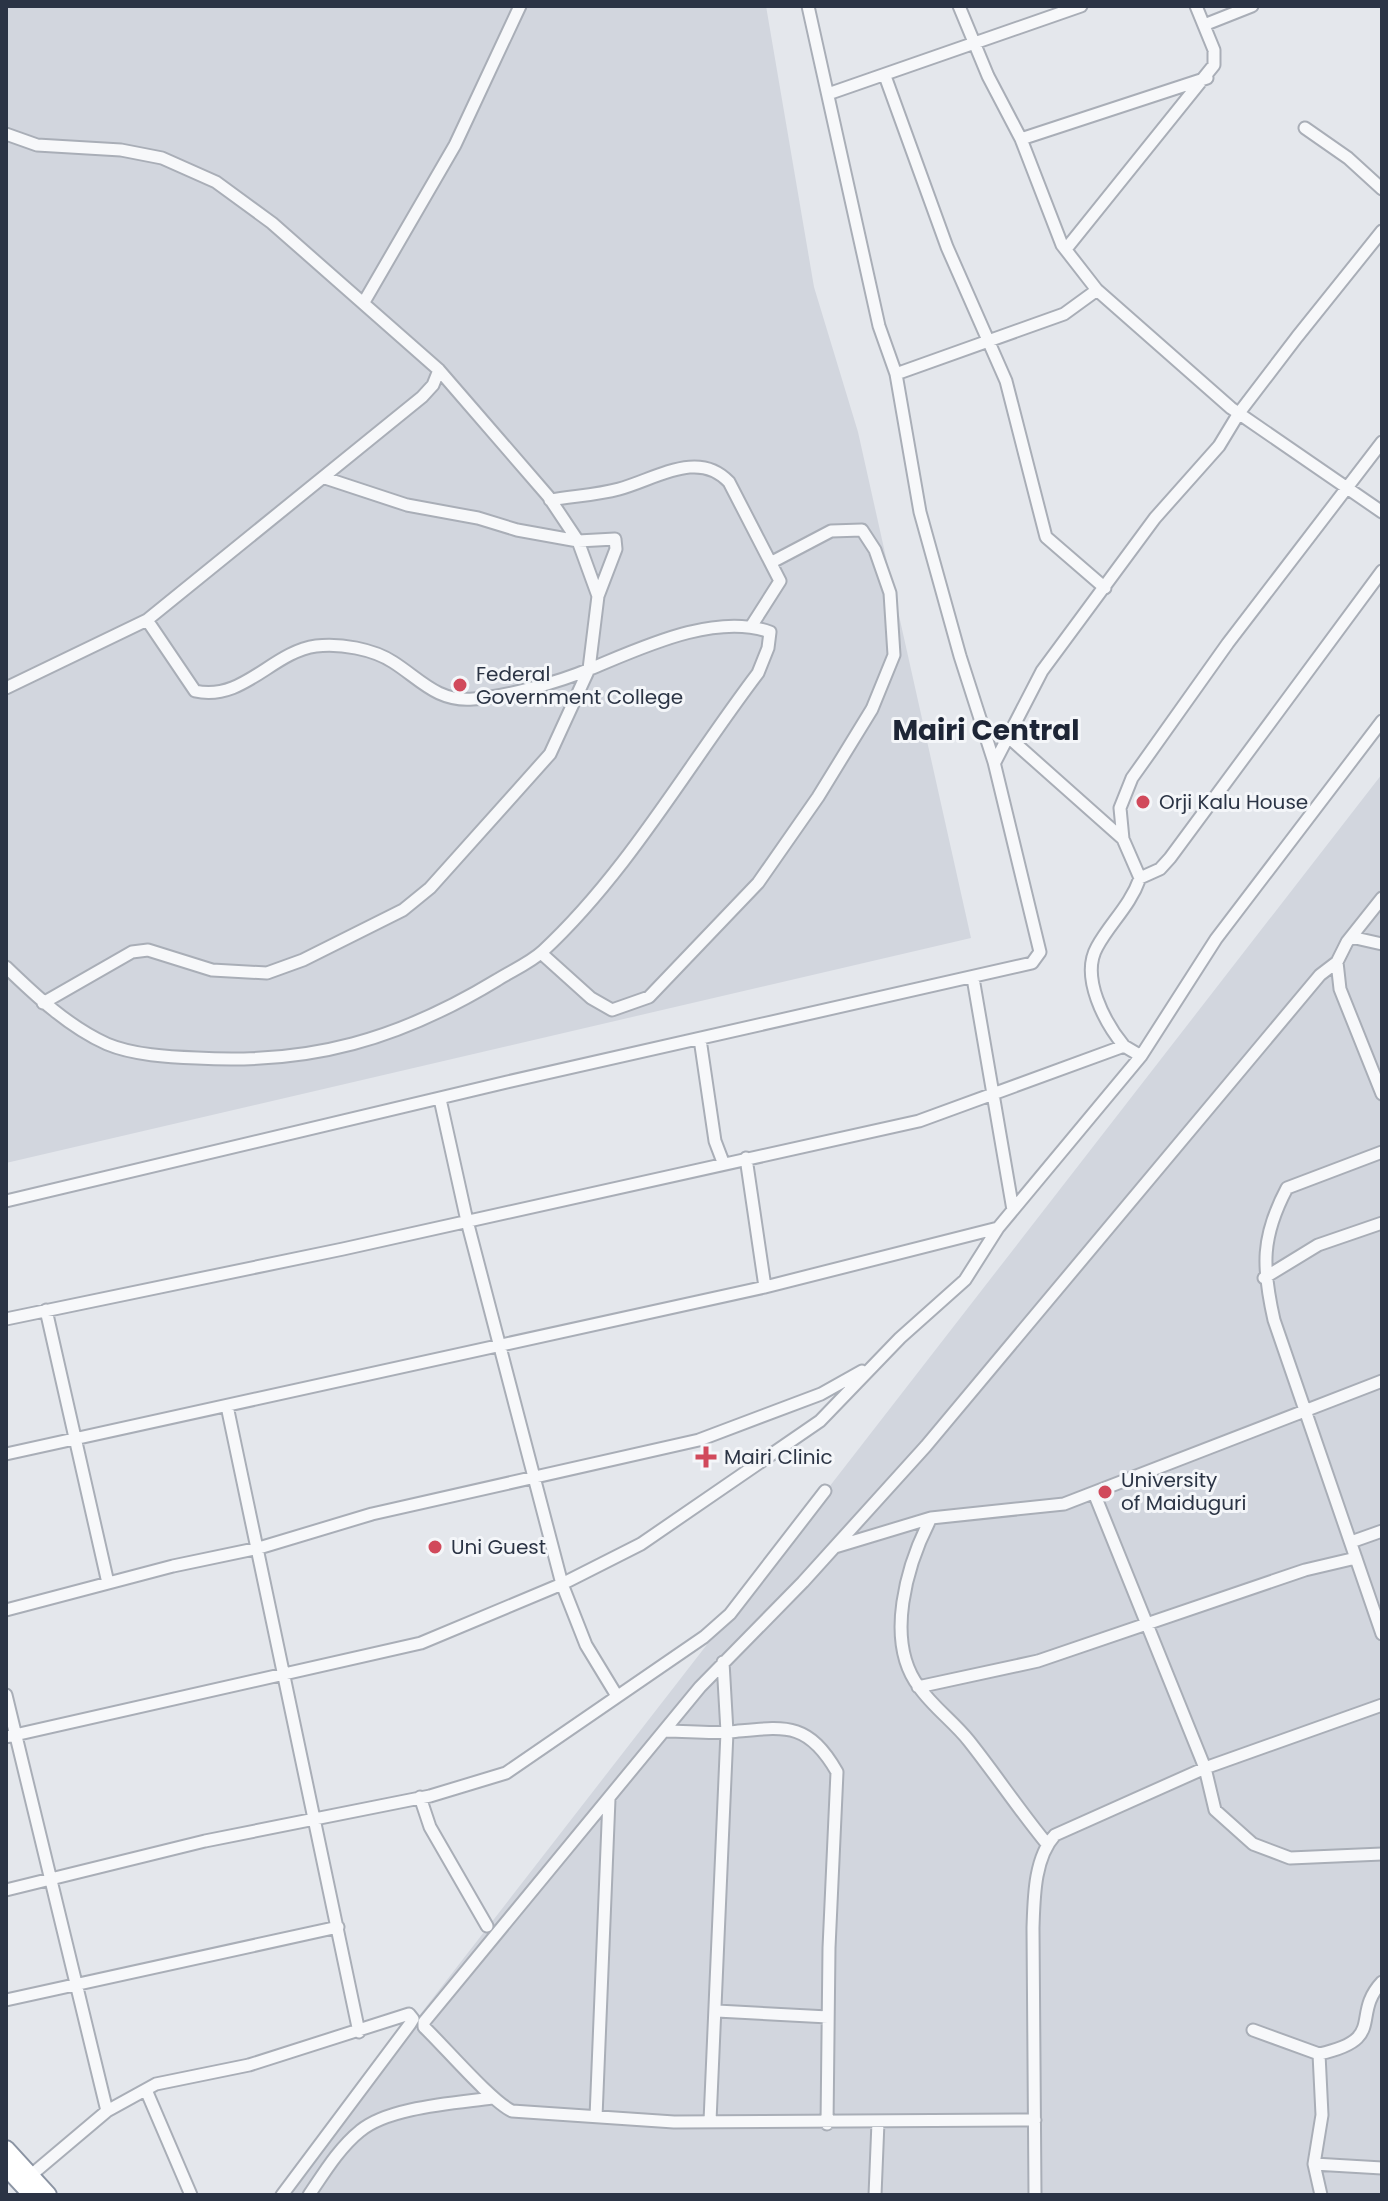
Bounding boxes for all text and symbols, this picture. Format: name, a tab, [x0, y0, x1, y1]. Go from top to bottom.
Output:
place label: Federal Government College	[476, 660, 683, 711]
marker: Federal Government College	[451, 676, 469, 694]
district label: Mairi Central	[892, 711, 1080, 750]
place label: Orji Kalu House	[1159, 788, 1308, 816]
marker: Orji Kalu House	[1134, 793, 1152, 811]
place label: Mairi Clinic	[724, 1443, 833, 1471]
marker: Mairi Clinic	[695, 1446, 717, 1468]
place label: University of Maiduguri	[1121, 1466, 1246, 1517]
marker: University of Maiduguri	[1096, 1483, 1114, 1501]
place label: Uni Guest	[451, 1533, 546, 1561]
marker: Uni Guest	[426, 1538, 444, 1556]

